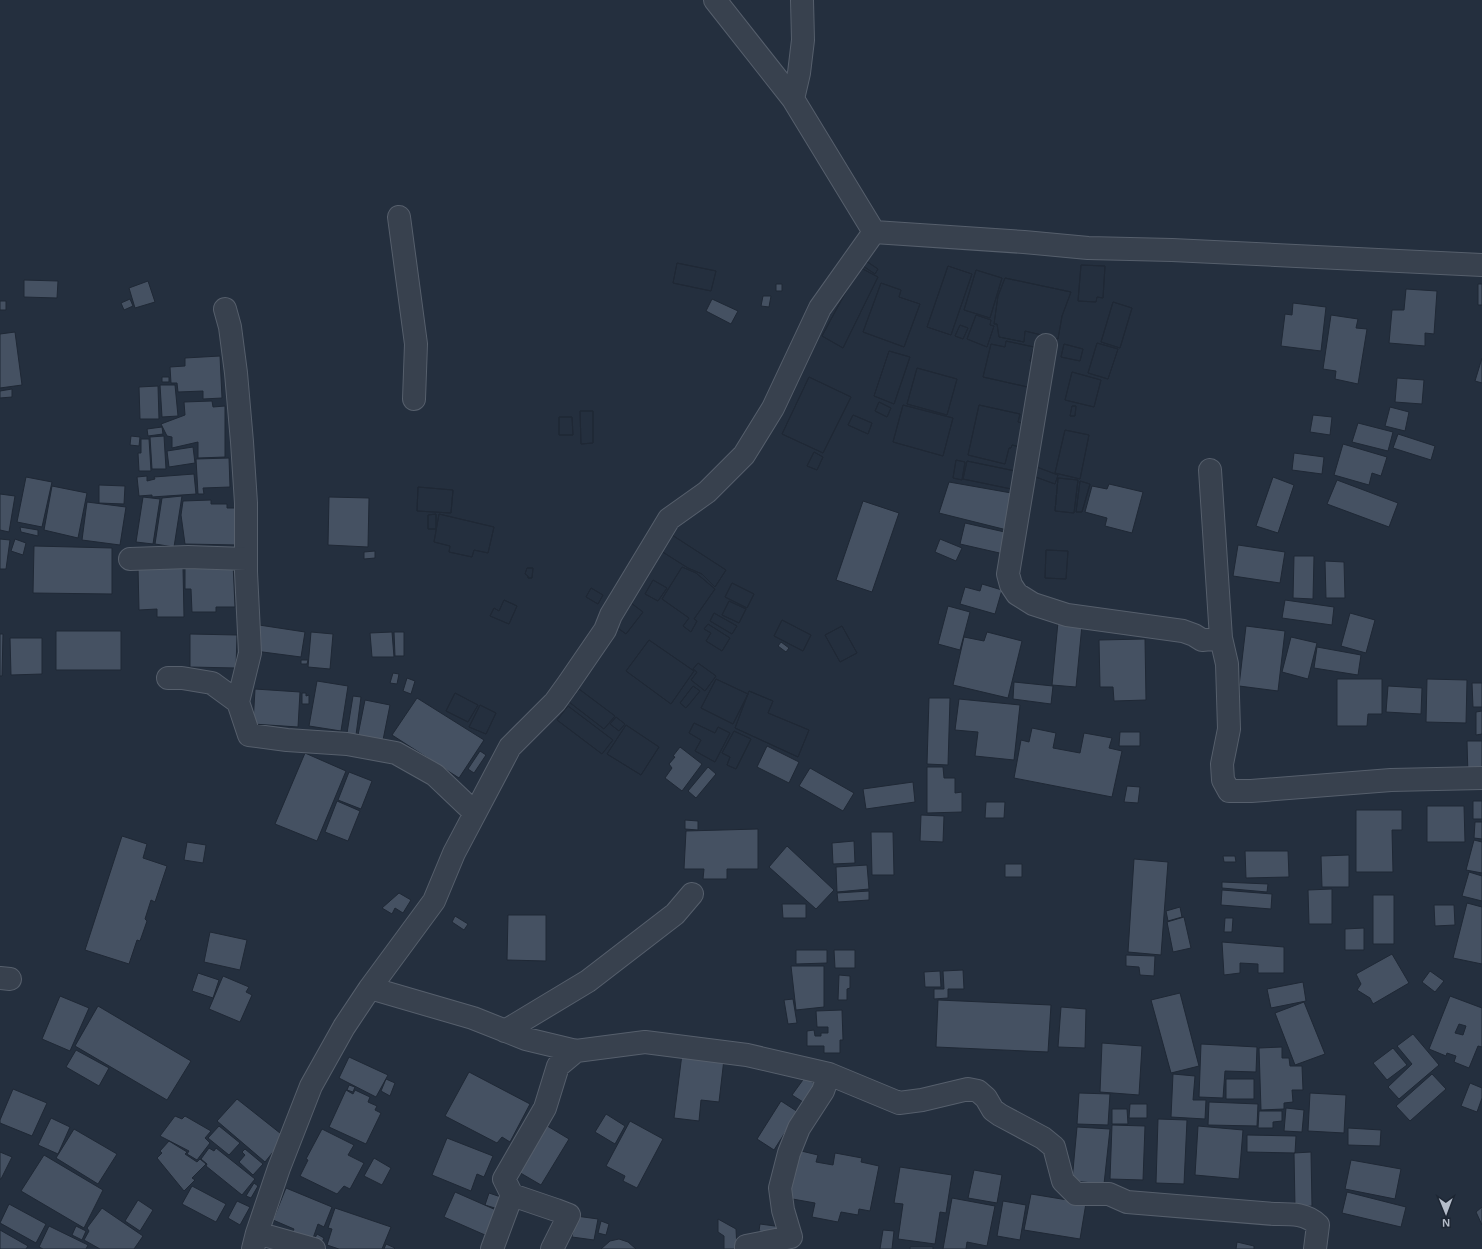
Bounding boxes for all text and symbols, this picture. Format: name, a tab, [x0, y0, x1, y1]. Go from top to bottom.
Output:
north arrow	[1426, 1193, 1466, 1233]
text: N	[1442, 1217, 1450, 1229]

